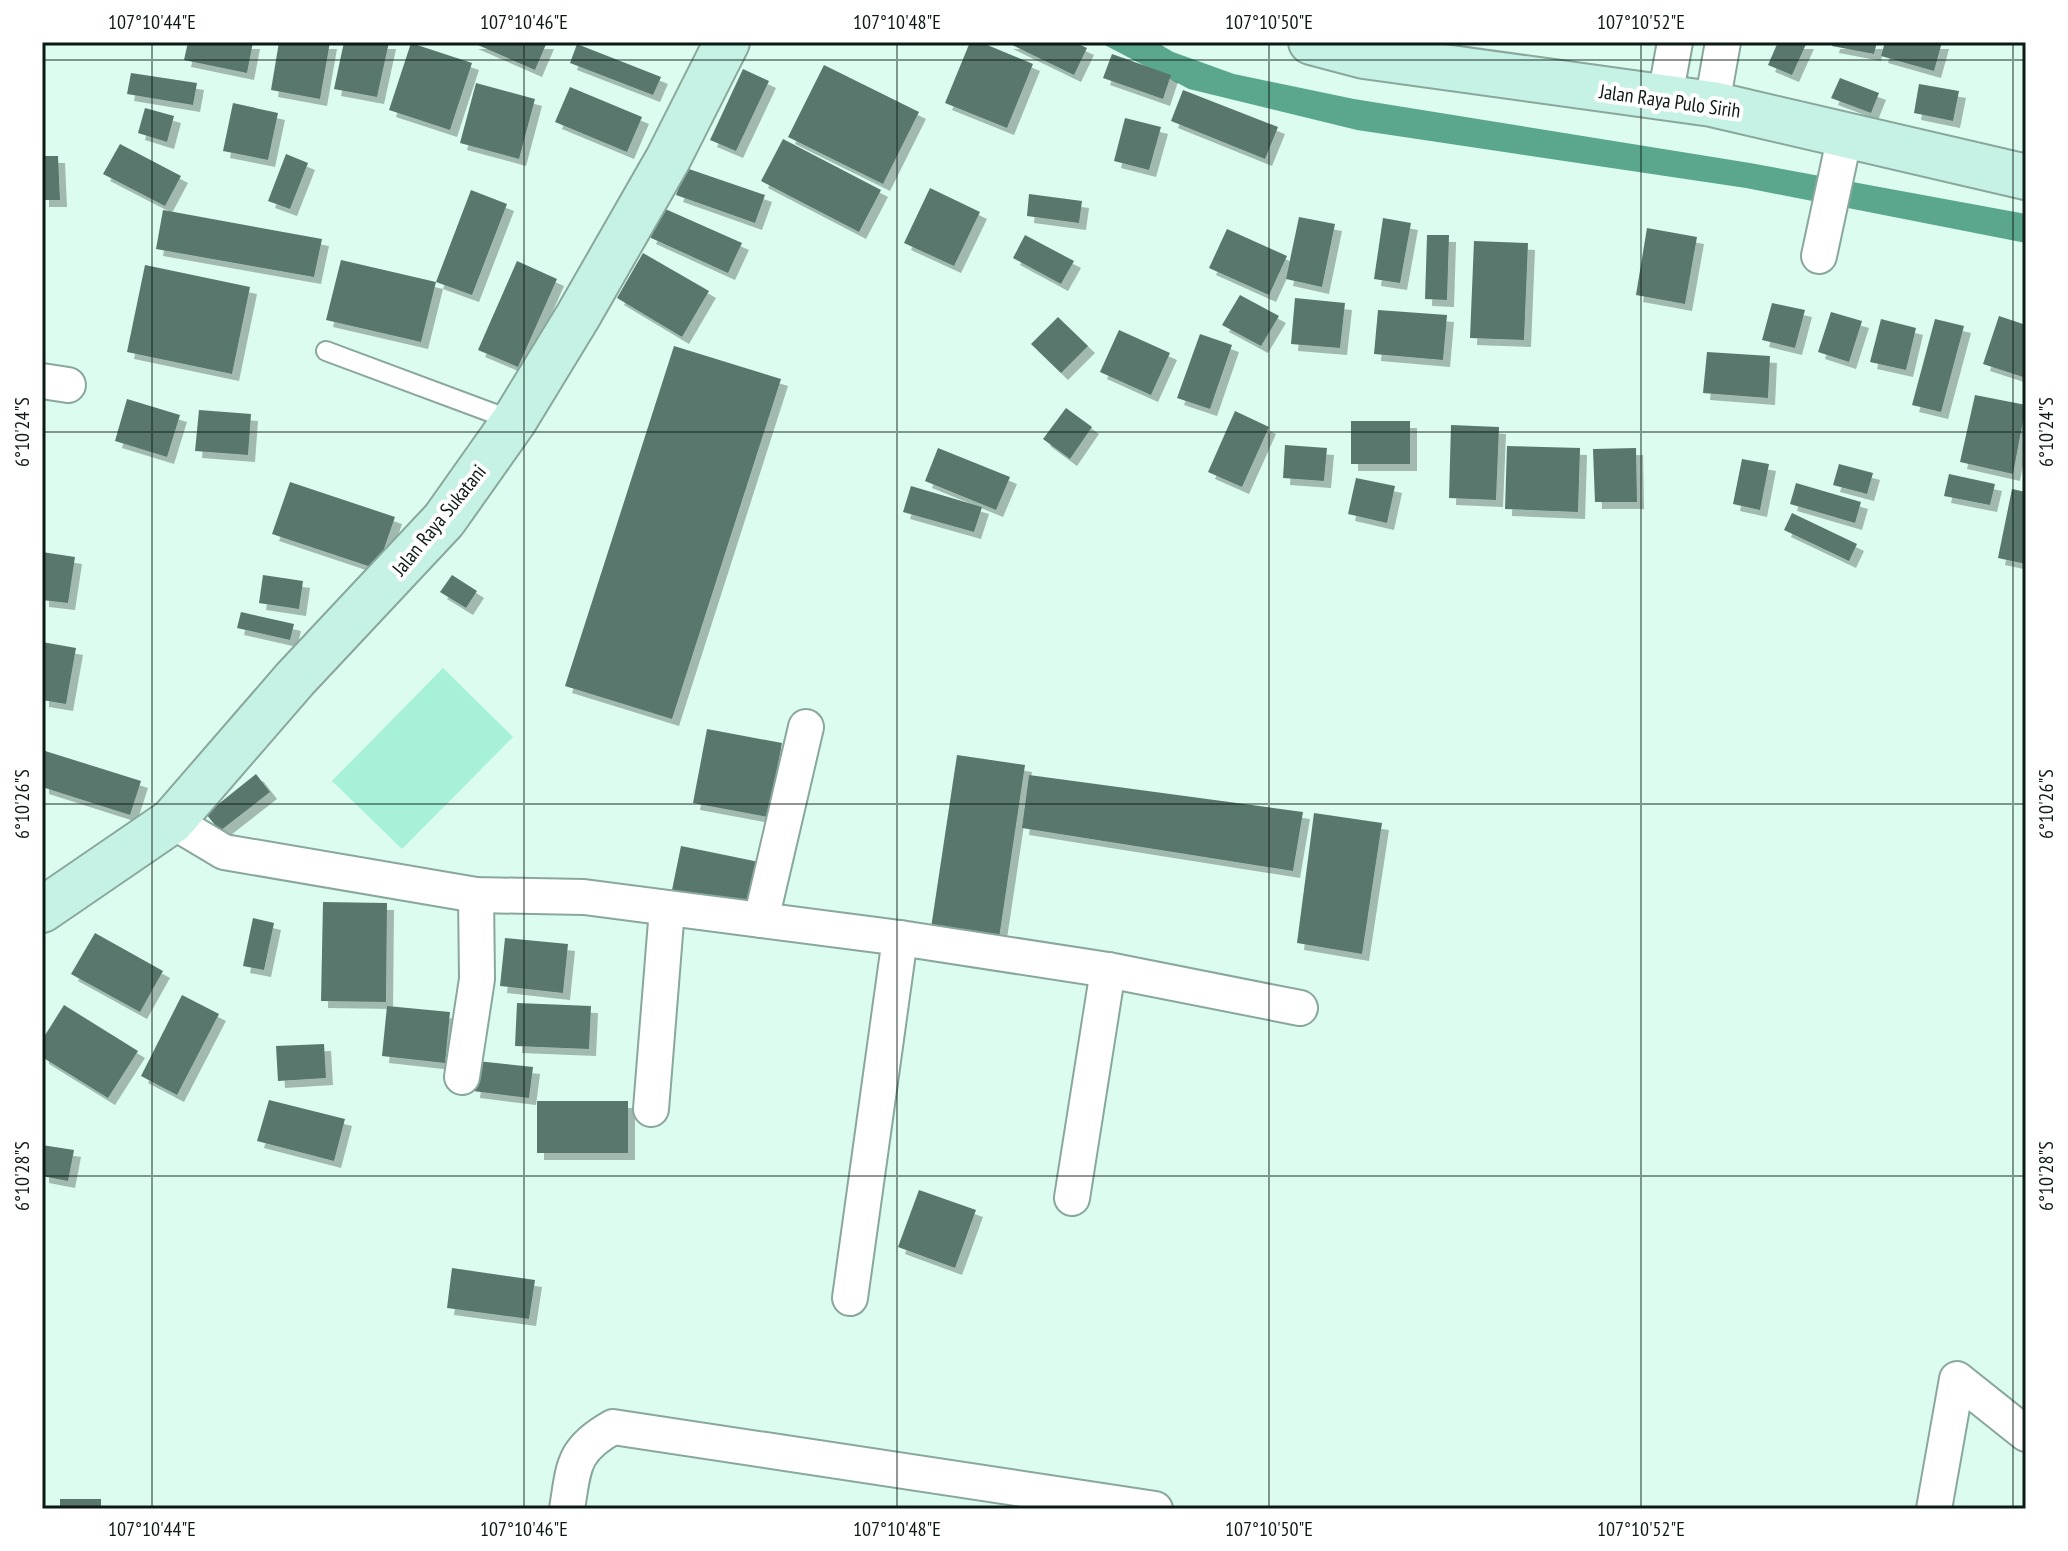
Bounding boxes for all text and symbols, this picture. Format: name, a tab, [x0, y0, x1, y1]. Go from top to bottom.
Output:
text: 107°10'44"E	[108, 9, 196, 35]
text: 107°10'46"E	[480, 9, 568, 35]
text: 107°10'48"E	[853, 9, 941, 35]
text: 107°10'50"E	[1225, 9, 1313, 35]
text: 107°10'52"E	[1597, 9, 1685, 35]
street label: Jalan Raya Pulo Sirih	[1597, 78, 1742, 124]
text: 6°10'24"S	[9, 397, 35, 467]
text: 6°10'24"S	[2033, 397, 2059, 467]
street label: Jalan Raya Sukatani	[386, 459, 492, 582]
text: 6°10'26"S	[9, 769, 35, 839]
text: 6°10'26"S	[2033, 769, 2059, 839]
text: 6°10'28"S	[9, 1141, 35, 1211]
text: 6°10'28"S	[2033, 1141, 2059, 1211]
text: 107°10'44"E	[108, 1516, 196, 1542]
text: 107°10'46"E	[480, 1516, 568, 1542]
text: 107°10'48"E	[853, 1516, 941, 1542]
text: 107°10'50"E	[1225, 1516, 1313, 1542]
text: 107°10'52"E	[1597, 1516, 1685, 1542]

